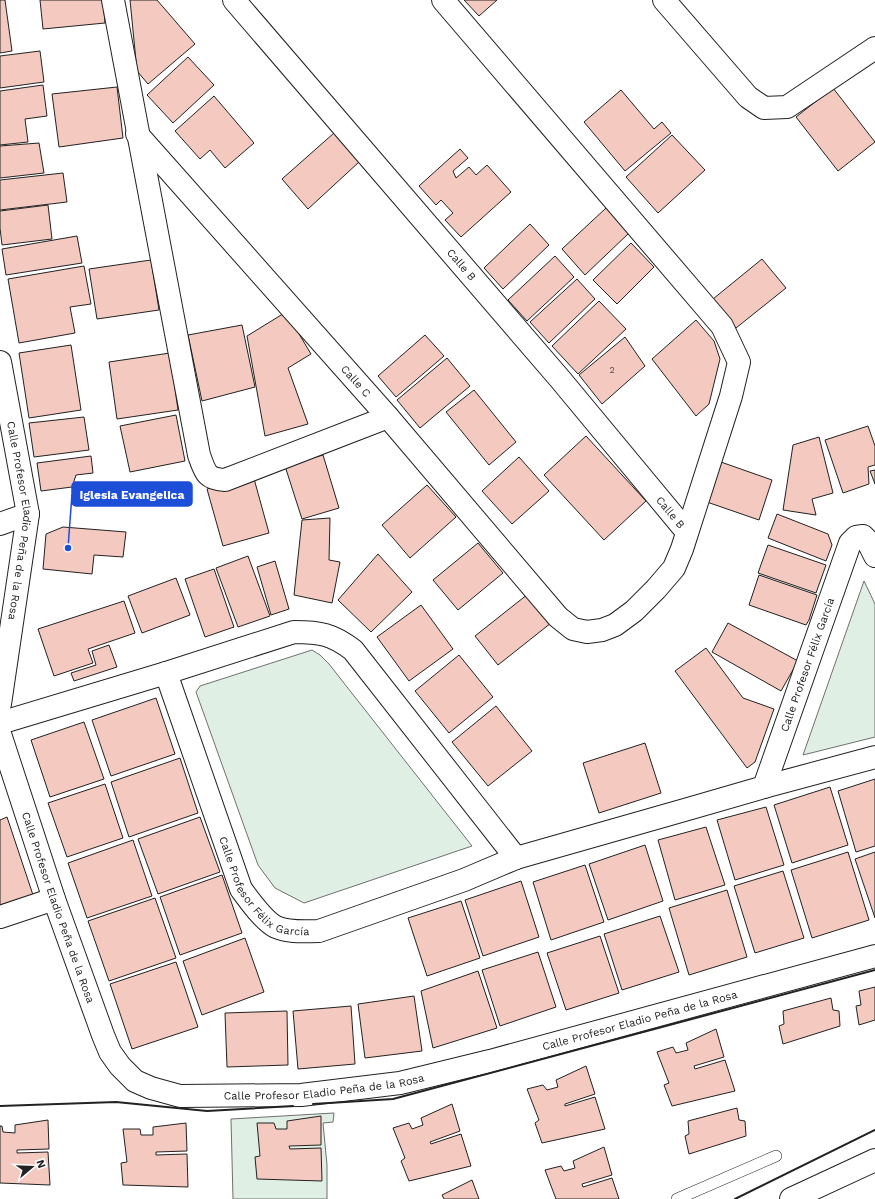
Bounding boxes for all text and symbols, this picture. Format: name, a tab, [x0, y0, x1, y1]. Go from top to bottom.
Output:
street label: Calle B	[444, 246, 479, 283]
street label: Calle C	[338, 362, 374, 400]
house number: 2	[609, 365, 615, 375]
street label: Calle Profesor Eladio Peña de la Rosa	[4, 420, 18, 622]
text: Calle Profesor Eladio Peña de la Rosa	[5, 420, 35, 621]
callout: Iglesia Evangelica	[72, 482, 192, 506]
text: Iglesia Evangelica	[80, 488, 184, 502]
street label: Calle B	[653, 493, 688, 531]
street label: Calle Profesor Félix García	[778, 596, 837, 733]
street label: Calle Profesor Eladio Peña de la Rosa	[19, 810, 97, 1005]
street label: Calle Profesor Félix García	[217, 835, 310, 938]
street label: Calle Profesor Eladio Peña de la Rosa	[541, 987, 739, 1053]
street label: Calle Profesor Eladio Peña de la Rosa	[224, 1071, 425, 1102]
north arrow	[12, 1147, 52, 1187]
text: N	[34, 1158, 48, 1170]

